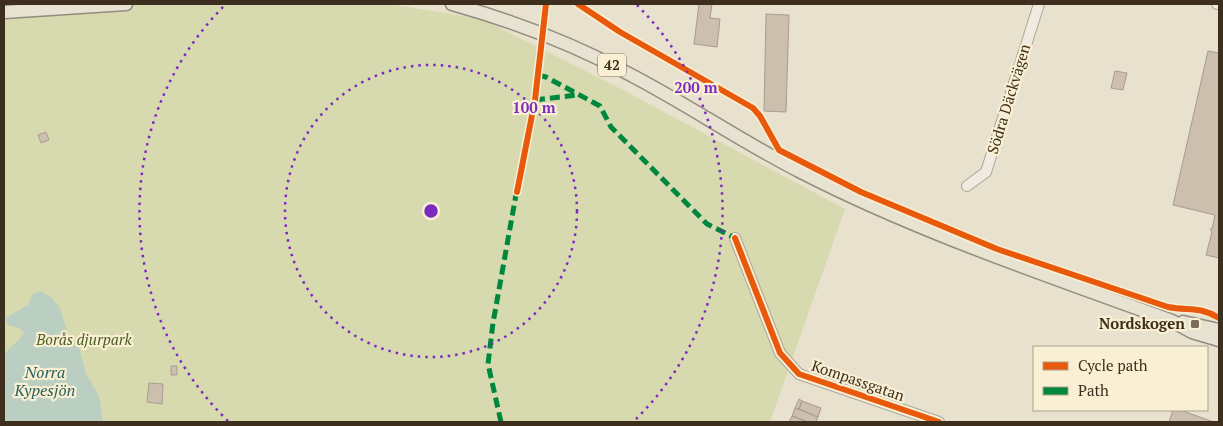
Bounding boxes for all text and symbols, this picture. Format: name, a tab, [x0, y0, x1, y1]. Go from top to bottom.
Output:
street label: Södra Däckvägen	[982, 41, 1034, 156]
road number: 42	[598, 54, 626, 76]
text: 200 m	[674, 77, 718, 97]
text: 100 m	[512, 97, 556, 117]
centre of rings	[422, 202, 440, 220]
place label: Nordskogen	[1099, 313, 1185, 333]
marker: Nordskogen	[1189, 318, 1201, 330]
park label: Borås djurpark	[35, 329, 133, 349]
legend	[1033, 346, 1208, 411]
street label: Kompassgatan	[809, 355, 907, 405]
text: Cycle path	[1078, 355, 1148, 375]
water label: Norra Kypesjön	[14, 361, 75, 401]
text: Path	[1078, 380, 1109, 400]

